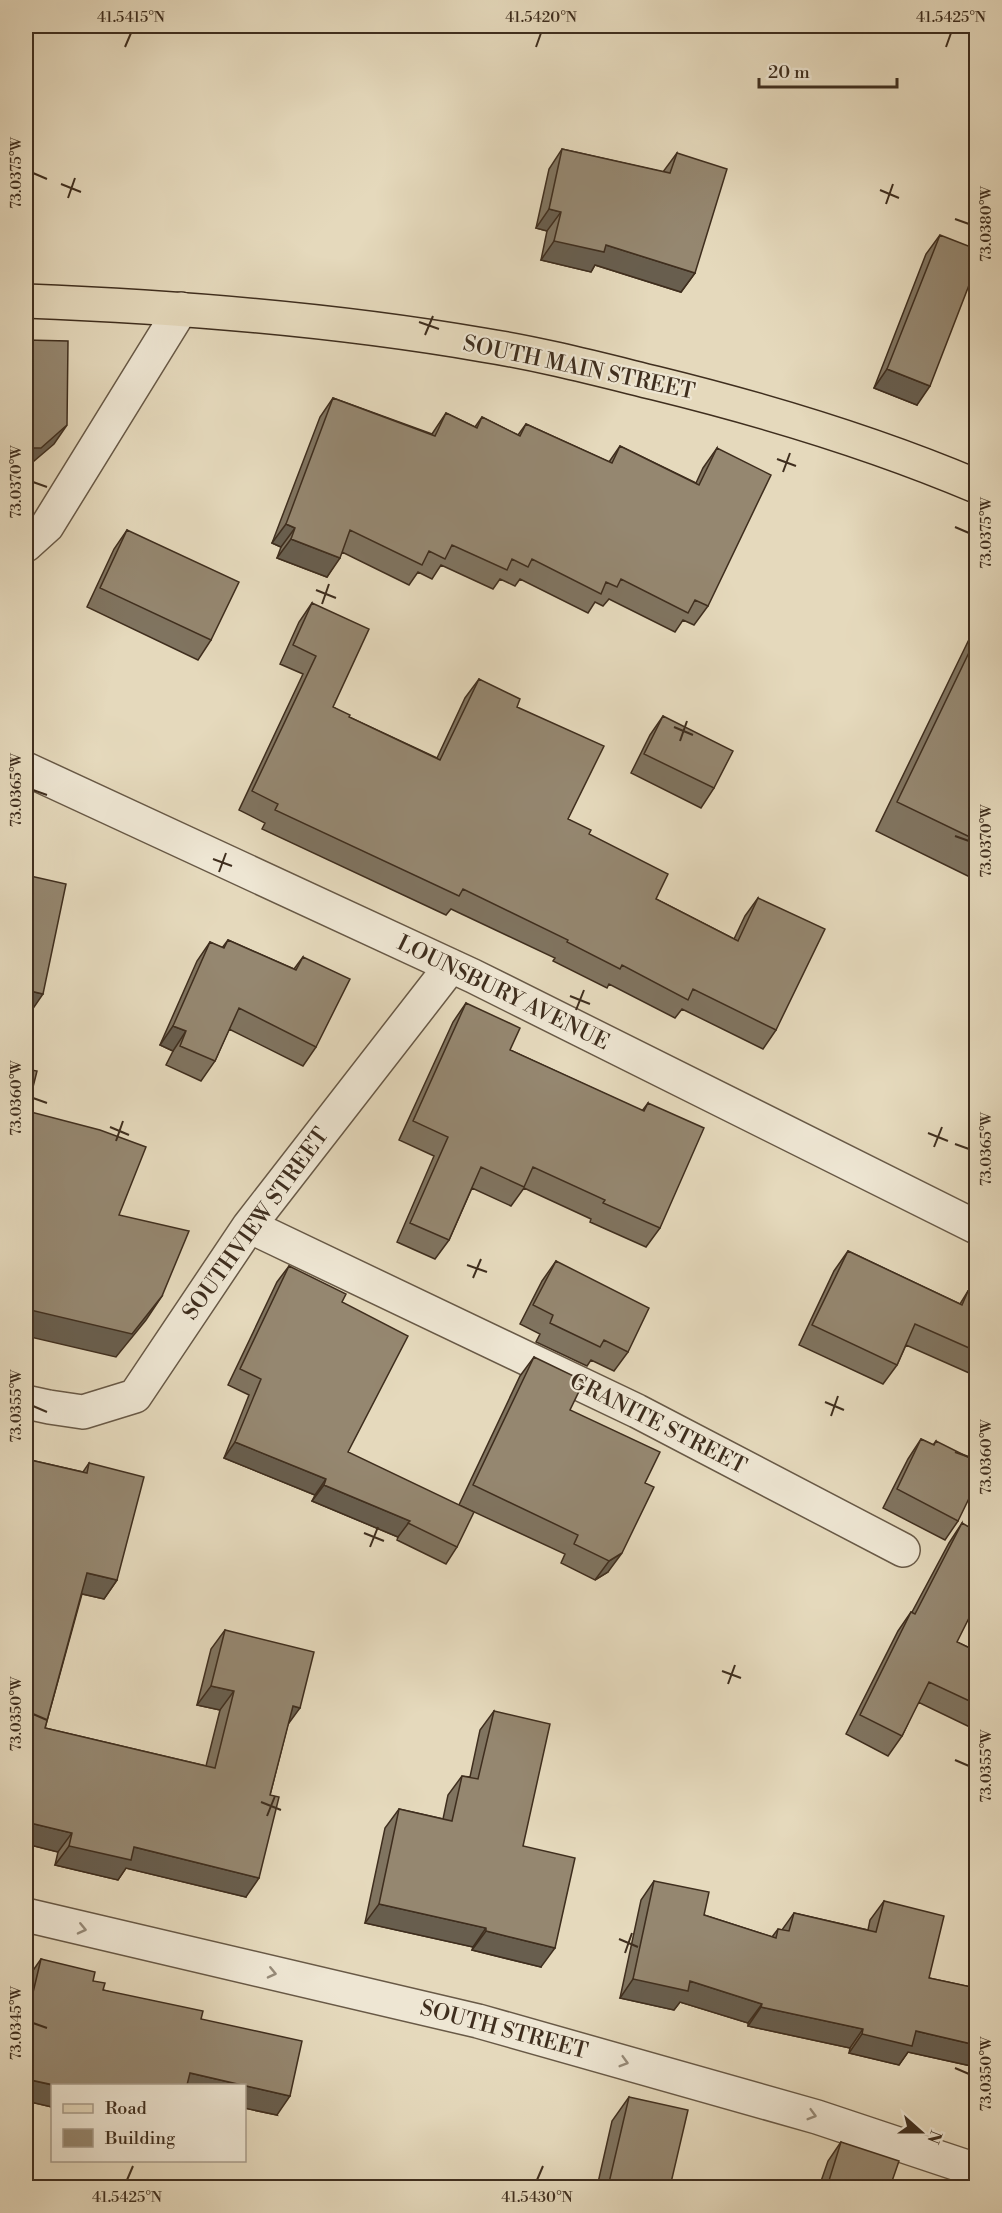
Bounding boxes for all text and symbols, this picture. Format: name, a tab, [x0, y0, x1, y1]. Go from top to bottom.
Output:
text: 41.5415°N	[97, 8, 165, 27]
text: 41.5420°N	[505, 8, 577, 27]
text: 41.5425°N	[916, 8, 986, 27]
scale bar	[759, 51, 897, 89]
text: 20 m	[768, 61, 810, 84]
text: 73.0375°W	[7, 137, 26, 209]
text: 73.0380°W	[977, 186, 996, 262]
street label: SOUTH MAIN STREET	[461, 330, 697, 406]
text: 73.0370°W	[7, 445, 26, 519]
text: 73.0375°W	[977, 497, 996, 569]
text: 73.0365°W	[7, 753, 26, 827]
text: 73.0370°W	[977, 804, 996, 878]
street label: LOUNSBURY AVENUE	[392, 930, 614, 1056]
text: 73.0360°W	[7, 1060, 26, 1136]
text: 73.0365°W	[977, 1112, 996, 1186]
street label: SOUTHVIEW STREET	[177, 1123, 335, 1325]
street label: GRANITE STREET	[565, 1368, 751, 1480]
text: 73.0355°W	[7, 1369, 26, 1442]
text: 73.0360°W	[977, 1419, 996, 1495]
text: 73.0350°W	[7, 1676, 26, 1751]
text: 73.0355°W	[977, 1729, 996, 1802]
one-way arrow	[77, 1921, 87, 1934]
one-way arrow	[267, 1966, 277, 1979]
text: 73.0345°W	[7, 1986, 26, 2060]
street label: SOUTH STREET	[417, 1995, 591, 2065]
text: 73.0350°W	[977, 2036, 996, 2111]
one-way arrow	[618, 2055, 629, 2067]
legend	[51, 2084, 246, 2162]
text: Road	[105, 2097, 148, 2120]
north arrow	[891, 2102, 951, 2162]
one-way arrow	[806, 2108, 817, 2120]
text: Building	[104, 2127, 176, 2150]
text: N	[922, 2128, 946, 2147]
text: 41.5425°N	[92, 2188, 162, 2207]
text: 41.5430°N	[501, 2188, 573, 2207]

